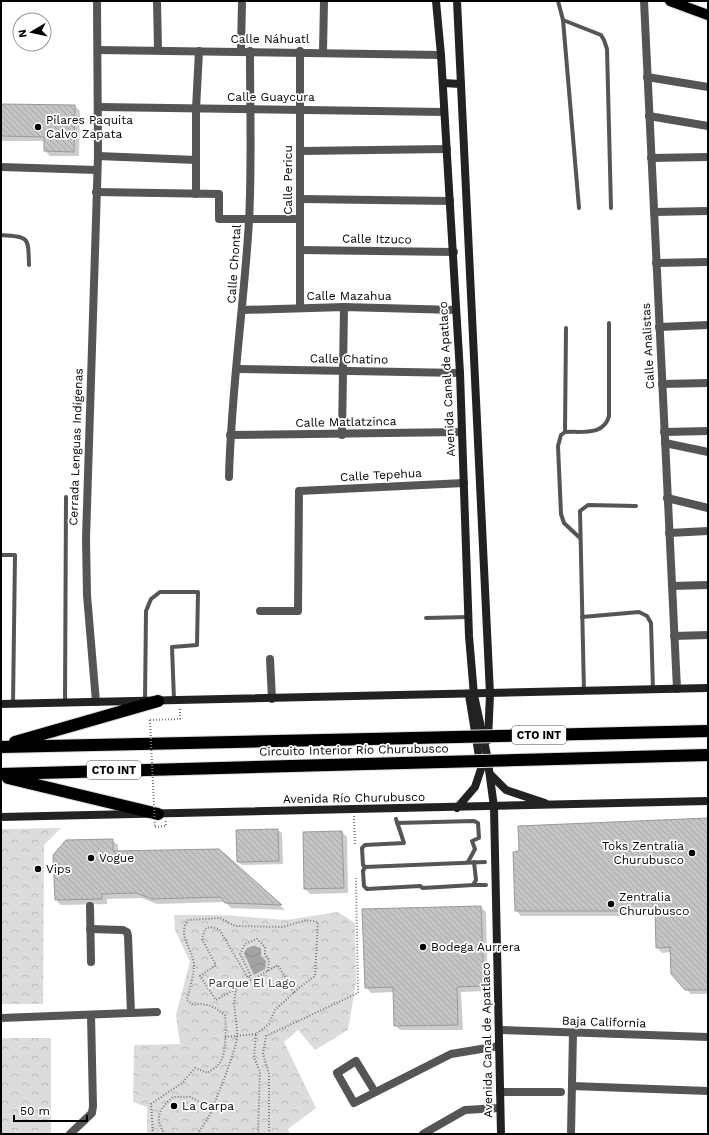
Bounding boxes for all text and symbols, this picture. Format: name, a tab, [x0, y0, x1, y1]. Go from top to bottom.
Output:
north arrow	[12, 12, 52, 52]
text: N	[16, 28, 30, 39]
street label: Calle Náhuatl	[231, 32, 310, 46]
street label: Calle Guaycura	[227, 90, 315, 104]
place label: Pilares Paquita Calvo Zapata	[46, 113, 133, 141]
marker: Pilares Paquita Calvo Zapata	[33, 122, 43, 132]
street label: Calle Pericu	[281, 145, 295, 215]
street label: Calle Chontal	[224, 224, 244, 304]
street label: Calle Itzuco	[342, 231, 412, 247]
street label: Calle Mazahua	[306, 289, 392, 303]
street label: Avenida Canal de Apatlaco	[436, 301, 458, 457]
street label: Calle Analistas	[639, 302, 657, 390]
street label: Calle Chatino	[310, 351, 388, 367]
street label: Cerrada Lenguas Indígenas	[66, 368, 86, 526]
street label: Calle Matlatzinca	[295, 414, 397, 430]
street label: Calle Tepehua	[340, 466, 423, 484]
road number: CTO INT	[512, 726, 566, 744]
street label: Circuito Interior Río Churubusco	[259, 741, 449, 759]
road number: CTO INT	[87, 761, 141, 779]
street label: Avenida Río Churubusco	[283, 790, 425, 806]
place label: Toks Zentralia Churubusco	[602, 839, 684, 867]
marker: Toks Zentralia Churubusco	[687, 848, 697, 858]
place label: Vogue	[99, 851, 134, 865]
marker: Vogue	[86, 853, 96, 863]
place label: Vips	[46, 862, 71, 876]
marker: Vips	[33, 864, 43, 874]
place label: Zentralia Churubusco	[619, 890, 690, 918]
marker: Zentralia Churubusco	[606, 899, 616, 909]
place label: Bodega Aurrera	[431, 940, 520, 954]
marker: Bodega Aurrera	[418, 942, 428, 952]
street label: Avenida Canal de Apatlaco	[479, 962, 495, 1118]
park label: Parque El Lago	[208, 976, 296, 990]
street label: Baja California	[562, 1014, 647, 1030]
scale bar	[14, 1097, 87, 1123]
place label: La Carpa	[182, 1099, 234, 1113]
marker: La Carpa	[169, 1101, 179, 1111]
text: 50 m	[20, 1104, 50, 1118]

